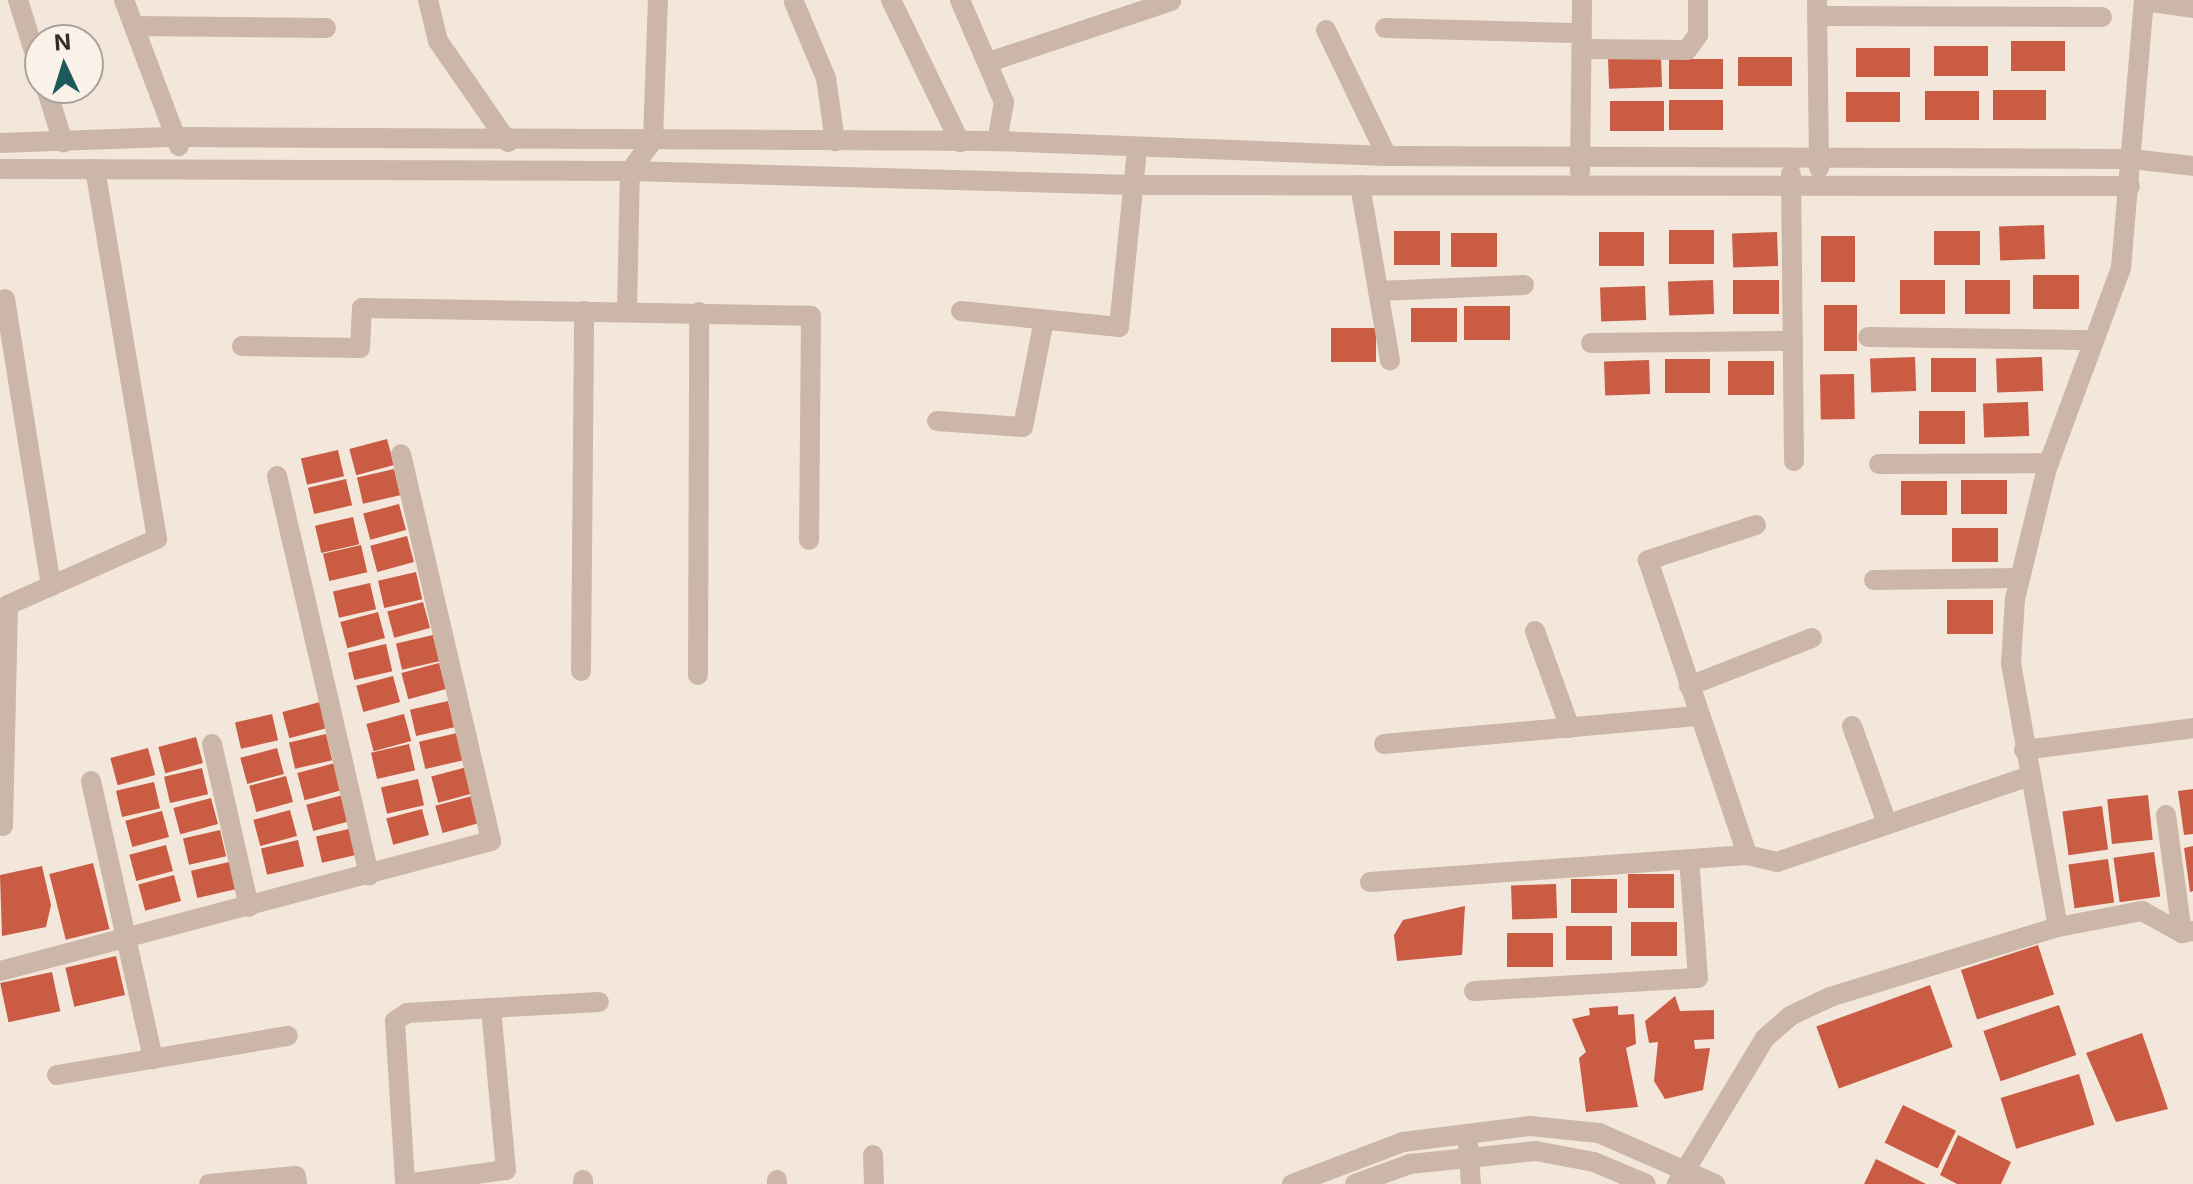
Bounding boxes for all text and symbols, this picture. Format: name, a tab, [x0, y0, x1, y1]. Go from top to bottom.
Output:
north arrow	[24, 24, 104, 104]
text: N	[53, 28, 72, 56]

